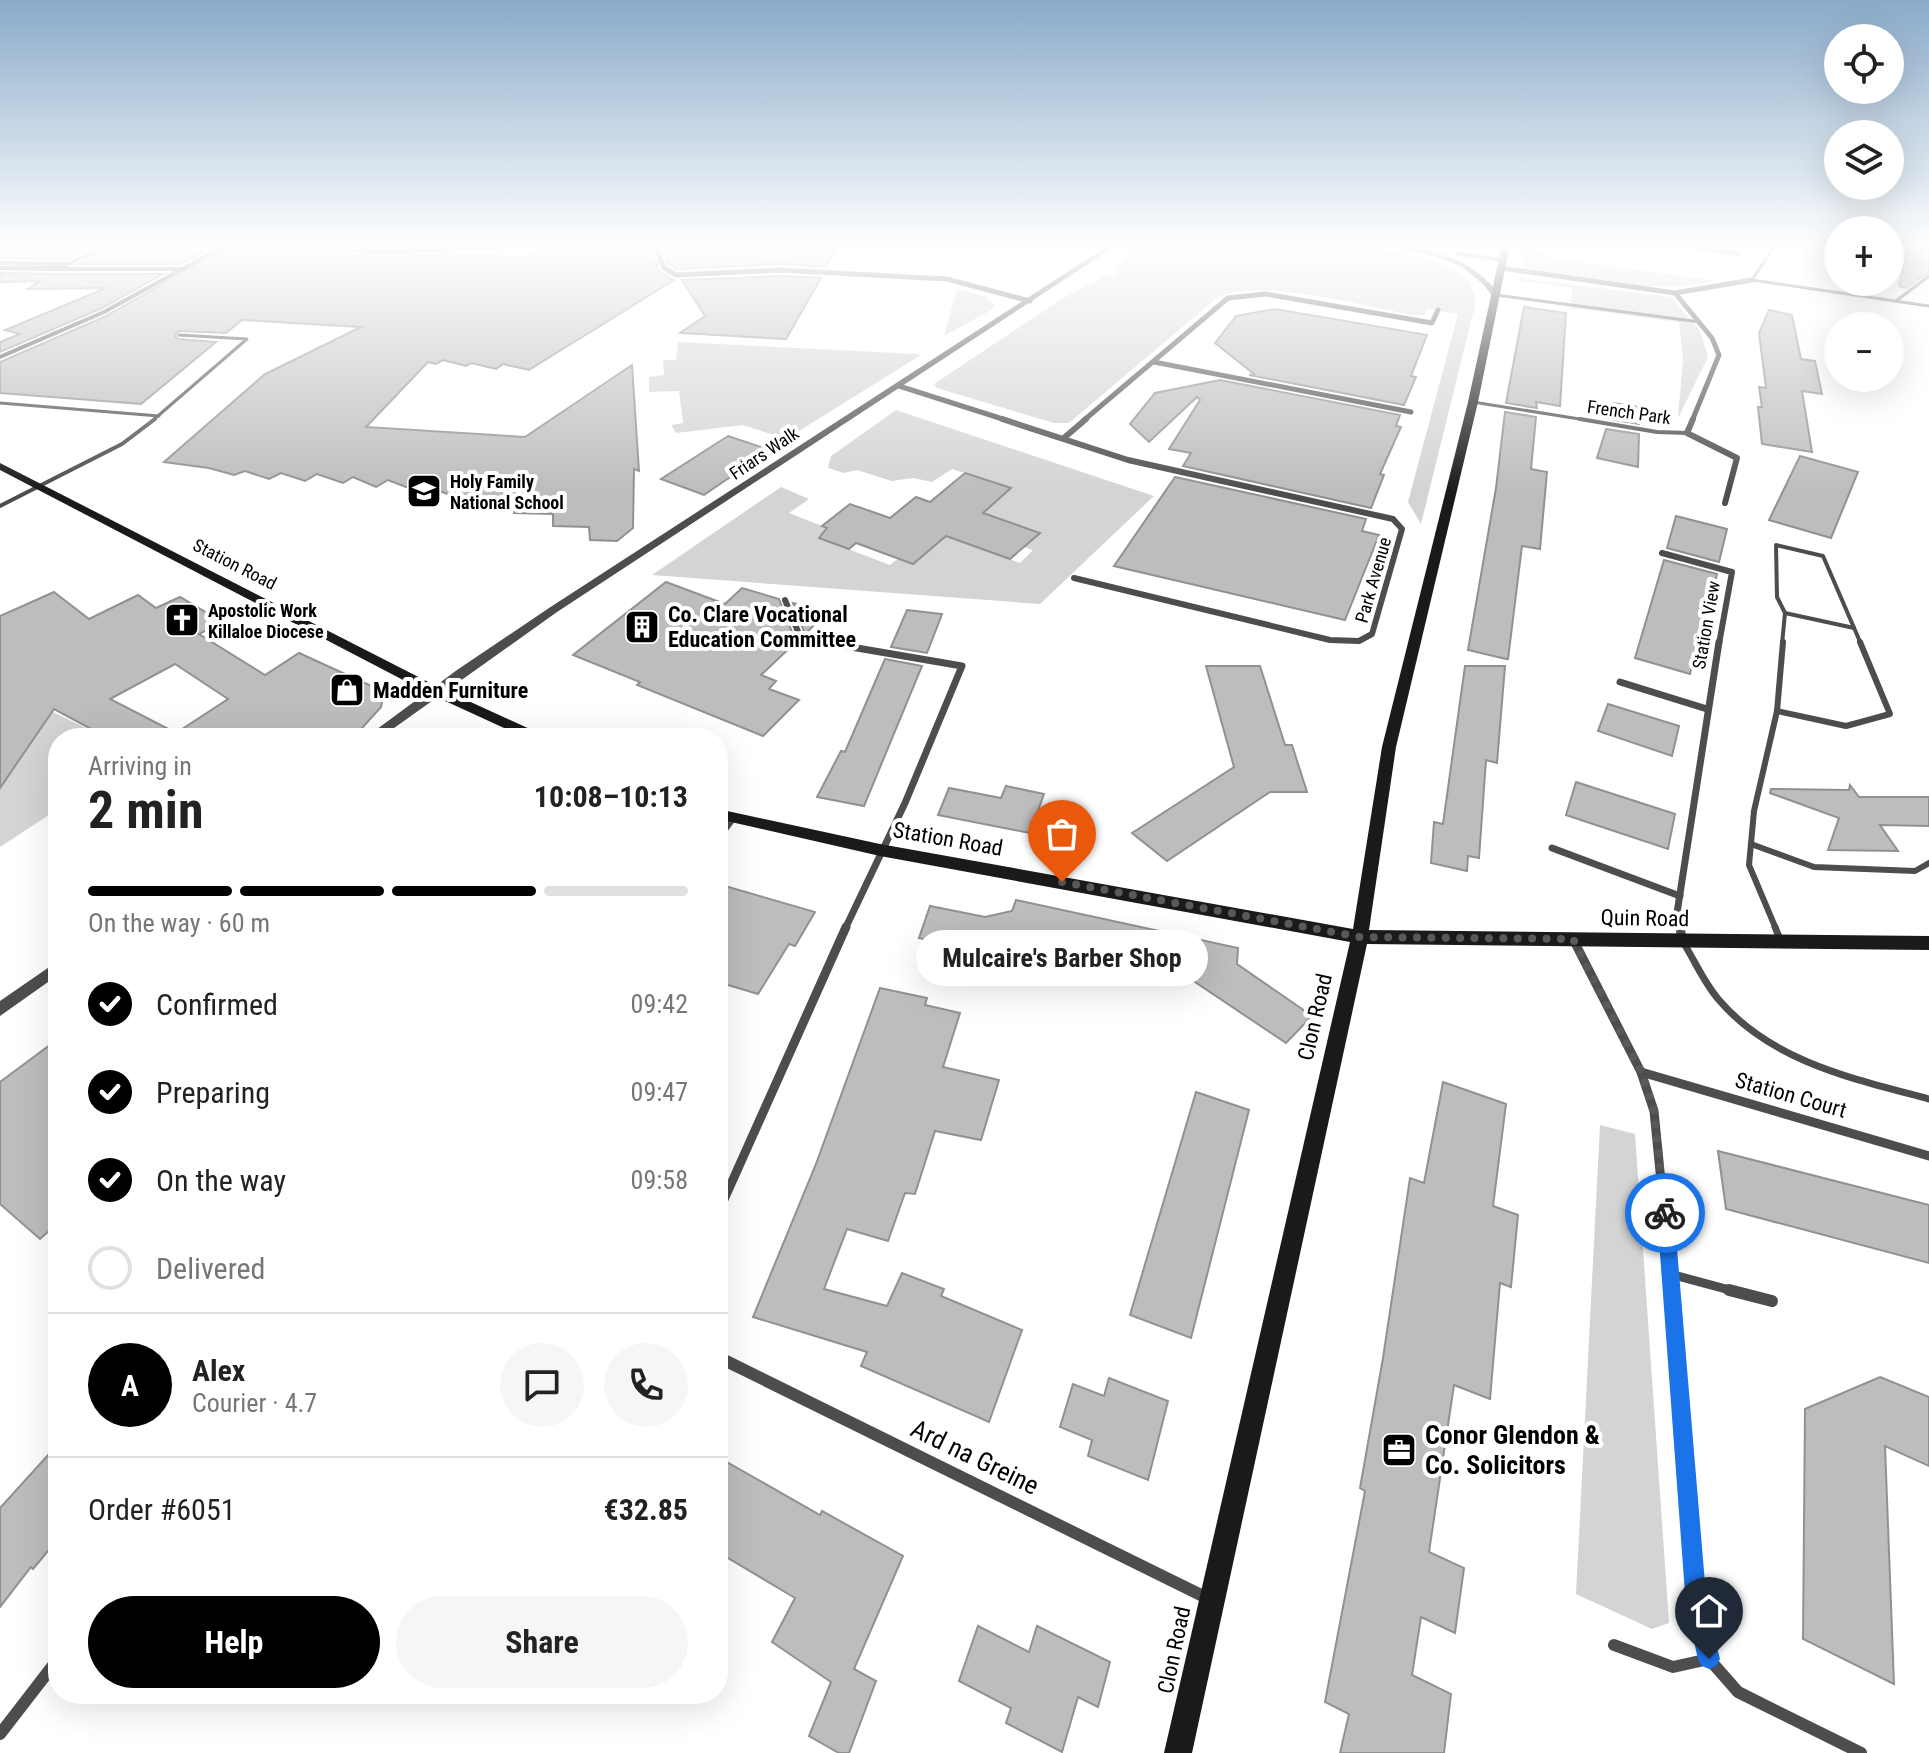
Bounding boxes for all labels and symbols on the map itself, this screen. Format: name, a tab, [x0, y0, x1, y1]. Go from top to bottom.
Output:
street label: French Park	[1586, 396, 1672, 428]
street label: Friars Walk	[725, 422, 803, 484]
place label: Holy Family National School	[450, 471, 564, 513]
school or university icon: Holy Family National School	[405, 472, 443, 510]
street label: Station Road	[190, 534, 280, 594]
street label: Park Avenue	[1351, 535, 1395, 625]
street label: Station View	[1688, 579, 1724, 671]
place label: Apostolic Work Killaloe Diocese	[208, 600, 324, 642]
church icon: Apostolic Work Killaloe Diocese	[163, 601, 201, 639]
place label: Co. Clare Vocational Education Committee	[668, 602, 856, 652]
building icon: Co. Clare Vocational Education Committee	[623, 608, 661, 646]
shop icon: Madden Furniture	[328, 671, 366, 709]
place label: Madden Furniture	[373, 678, 528, 703]
pin	[1028, 800, 1096, 882]
street label: Station Road	[891, 817, 1005, 861]
street label: Quin Road	[1600, 905, 1690, 931]
callout: Mulcaire's Barber Shop	[916, 930, 1208, 986]
street label: Clon Road	[1293, 971, 1337, 1063]
street label: Station Court	[1732, 1067, 1850, 1123]
courier	[1625, 1173, 1705, 1253]
street label: Ard na Greine	[906, 1413, 1044, 1501]
place label: Conor Glendon & Co. Solicitors	[1425, 1420, 1600, 1480]
office icon: Conor Glendon & Co. Solicitors	[1380, 1431, 1418, 1469]
pin	[1675, 1577, 1743, 1659]
street label: Clon Road	[1153, 1604, 1195, 1696]

